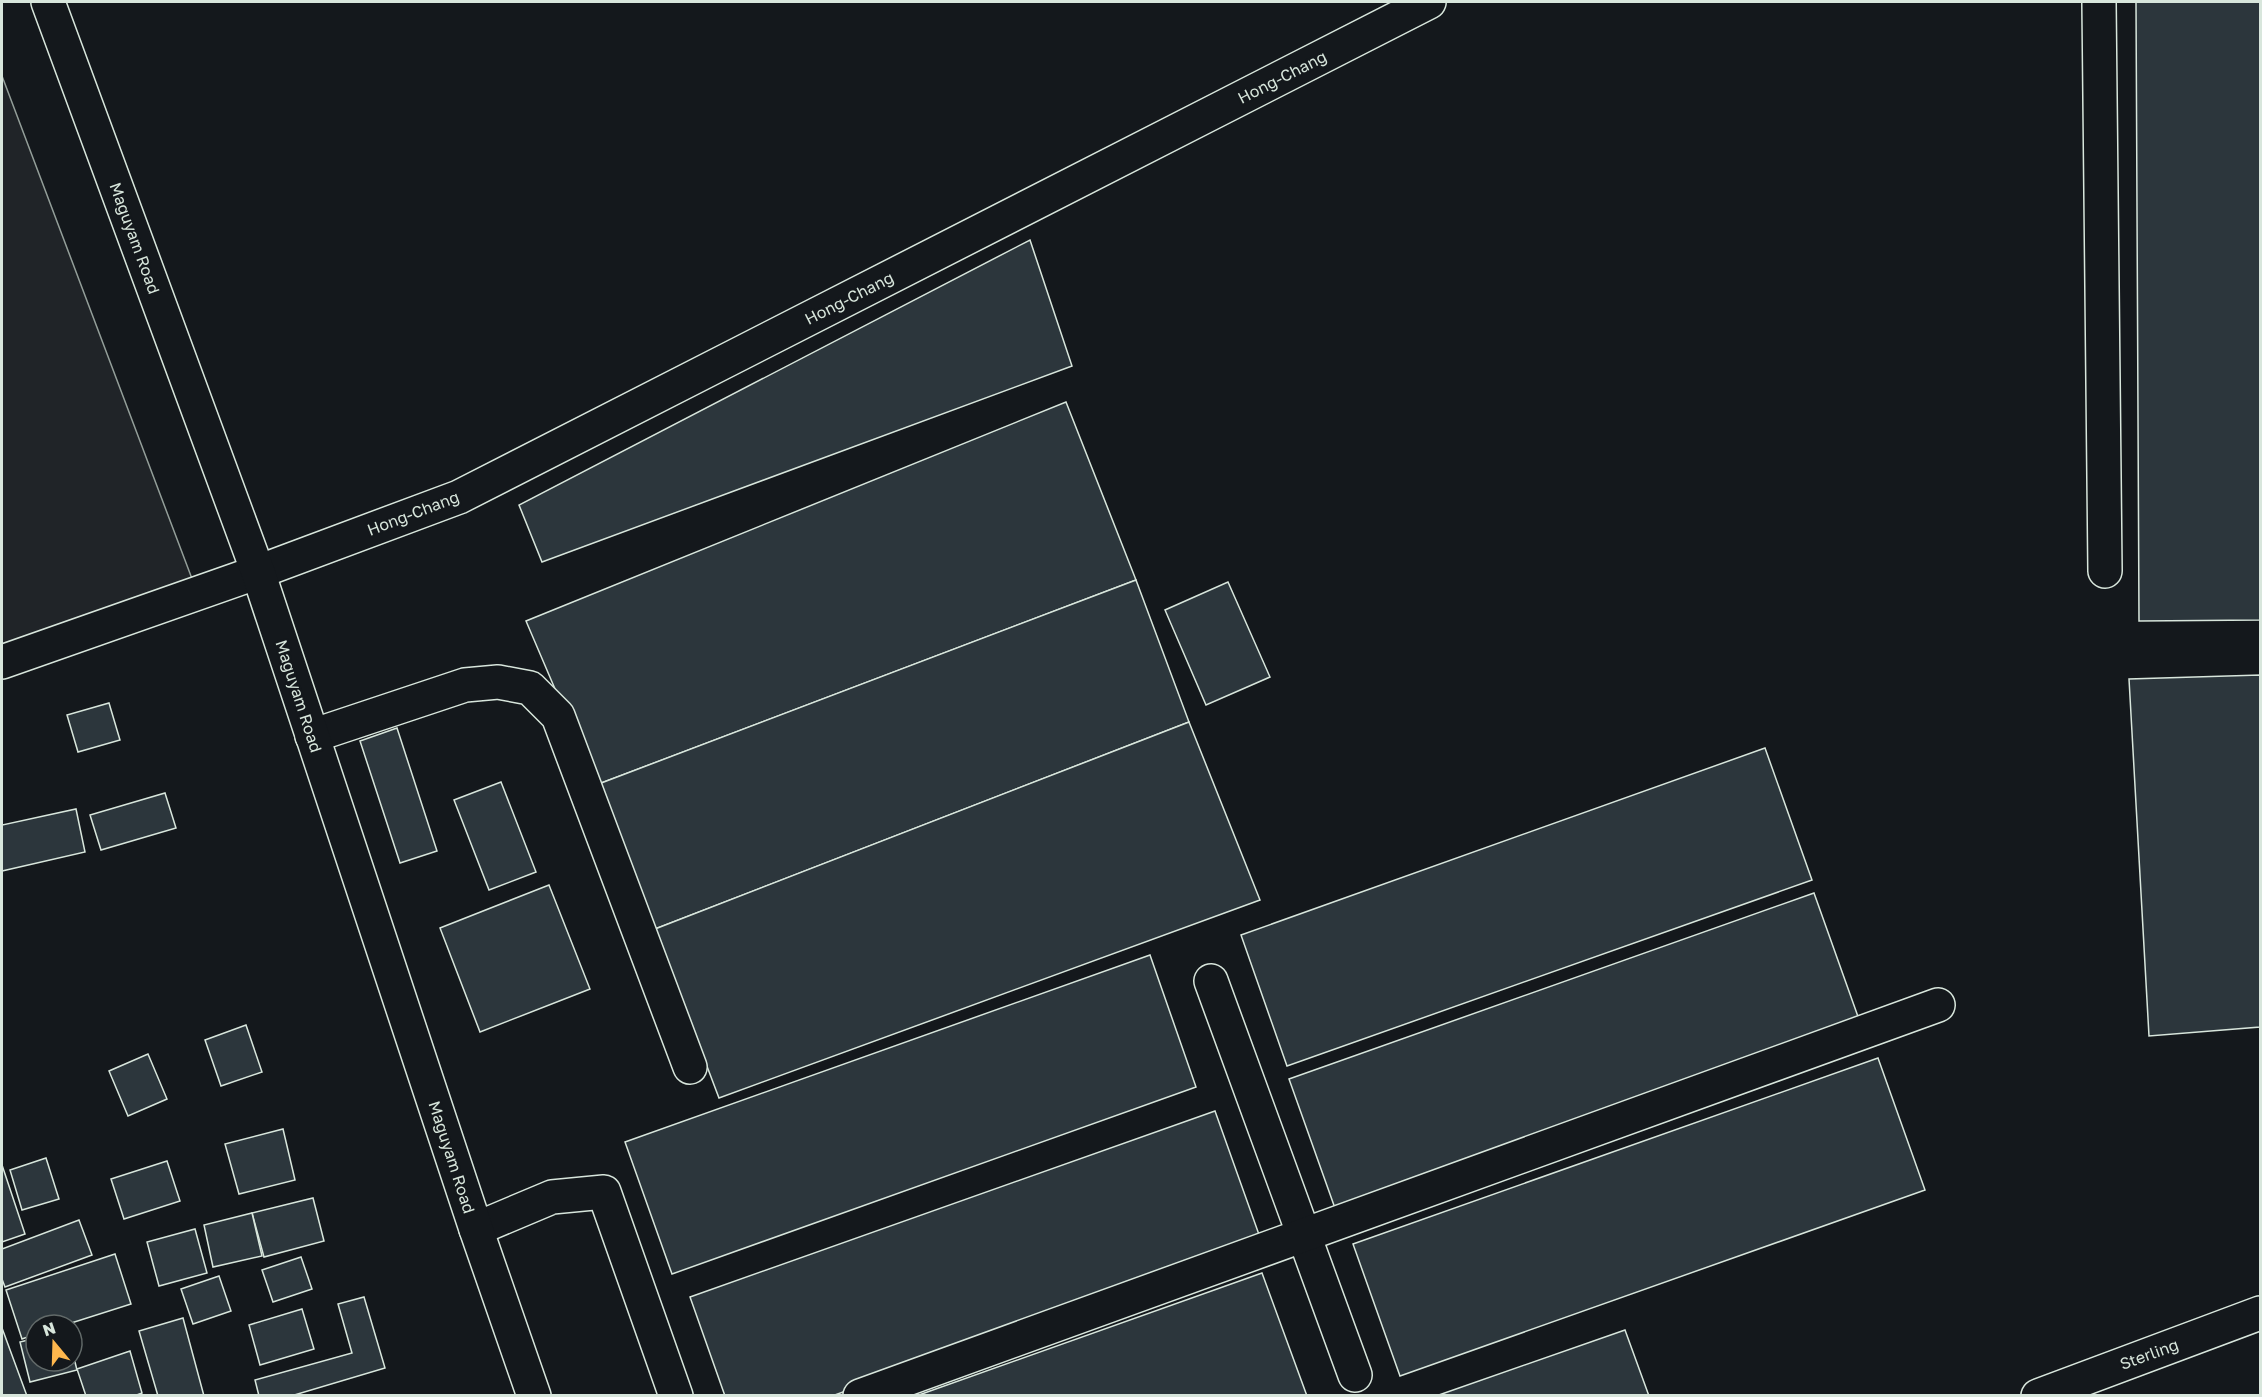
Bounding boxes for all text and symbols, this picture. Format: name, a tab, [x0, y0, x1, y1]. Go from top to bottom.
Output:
street label: Hong-Chang	[1234, 46, 1330, 108]
street label: Maguyam Road	[106, 180, 164, 296]
street label: Hong-Chang	[801, 267, 897, 329]
street label: Hong-Chang	[364, 486, 462, 540]
street label: Maguyam Road	[271, 637, 327, 755]
street label: Maguyam Road	[424, 1098, 480, 1216]
north arrow	[24, 1313, 84, 1373]
text: N	[40, 1317, 58, 1340]
street label: Sterling	[2117, 1334, 2181, 1374]

